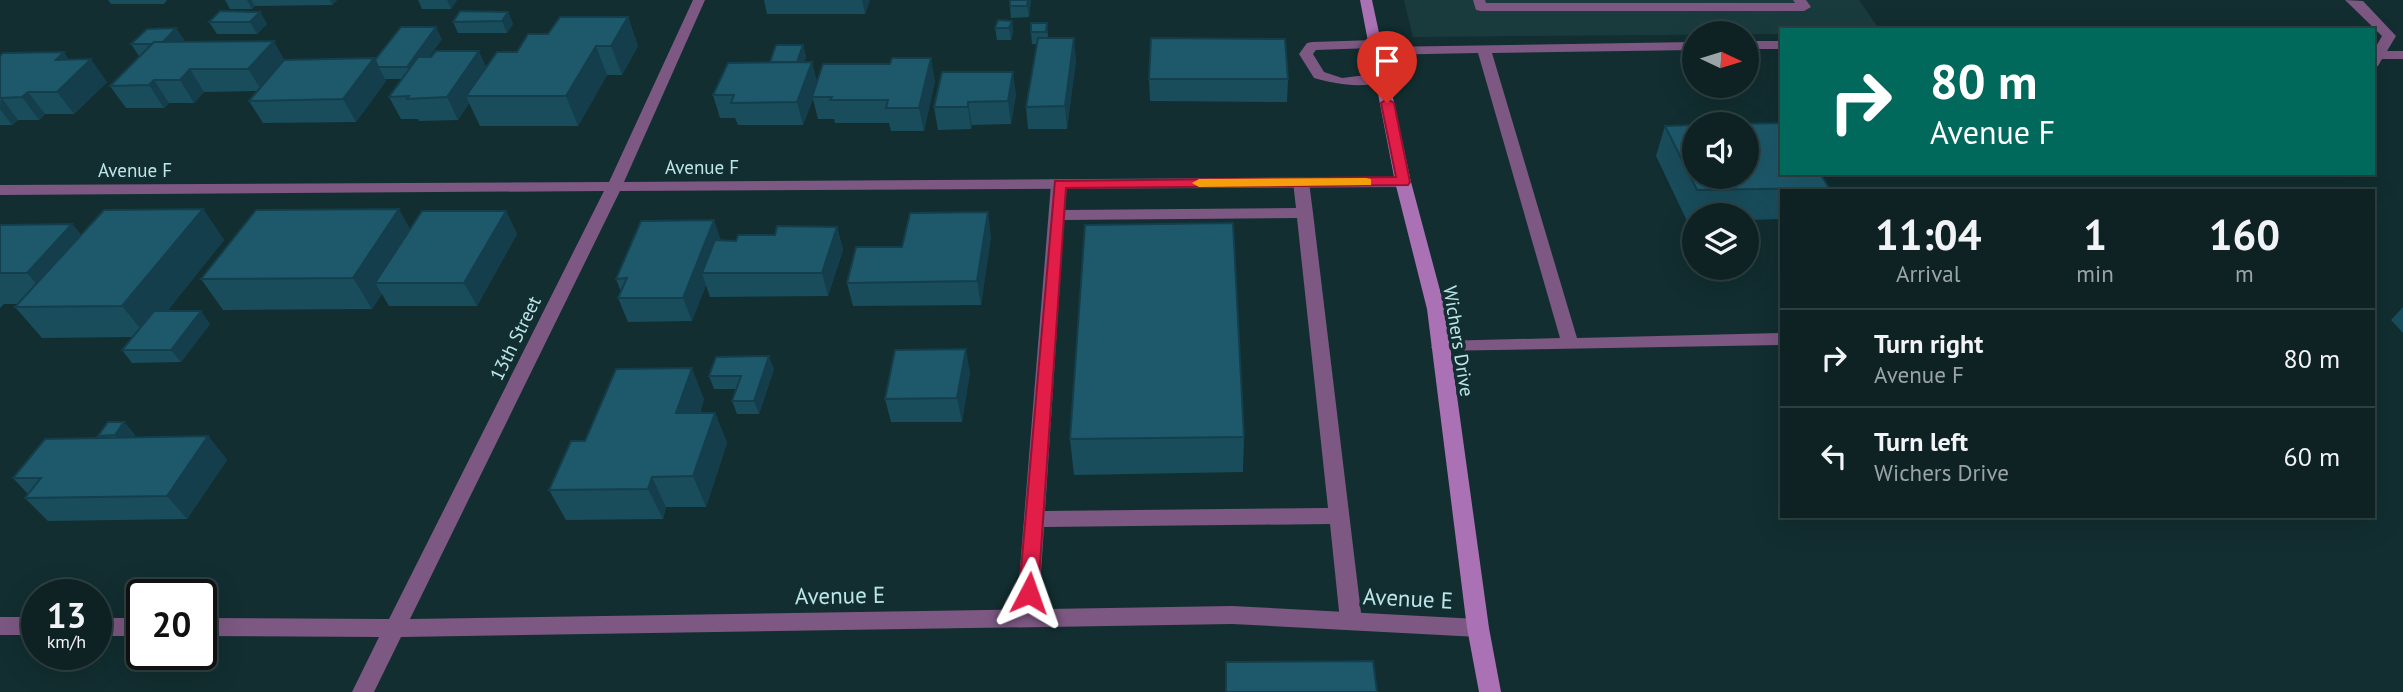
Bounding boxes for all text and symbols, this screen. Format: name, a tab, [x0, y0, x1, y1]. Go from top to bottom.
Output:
north arrow	[1682, 21, 1759, 98]
map controls	[1682, 21, 1759, 280]
pin	[1357, 31, 1417, 103]
icon: arrive	[1368, 42, 1406, 80]
text: 80 m	[1930, 49, 2037, 113]
icon: right	[1815, 56, 1906, 147]
text: Avenue F	[1930, 111, 2055, 153]
button: sound	[1682, 112, 1759, 189]
street label: Avenue F	[665, 155, 739, 179]
street label: Avenue F	[98, 158, 172, 182]
button: layers	[1682, 203, 1759, 280]
text: 11:04	[1875, 207, 1981, 262]
text: 1	[2083, 207, 2107, 262]
text: 160	[2209, 207, 2280, 262]
text: Arrival	[1896, 259, 1960, 288]
text: min	[2076, 259, 2114, 288]
text: m	[2235, 259, 2254, 288]
street label: Wichers Drive	[1438, 284, 1480, 398]
street label: 13th Street	[484, 291, 546, 384]
text: Turn right	[1874, 327, 1983, 360]
icon: right	[1815, 339, 1853, 377]
text: 80 m	[2284, 342, 2340, 375]
text: Avenue F	[1874, 360, 1964, 389]
text: Turn left	[1874, 425, 1968, 458]
icon: left	[1815, 437, 1853, 475]
text: 60 m	[2284, 440, 2340, 473]
text: Wichers Drive	[1874, 458, 2009, 487]
position arrow	[992, 556, 1066, 630]
speed limit sign: 20	[126, 579, 217, 670]
street label: Avenue E	[795, 580, 885, 610]
street label: Avenue E	[1362, 581, 1454, 615]
text: 13	[47, 592, 86, 638]
text: km/h	[47, 630, 86, 653]

